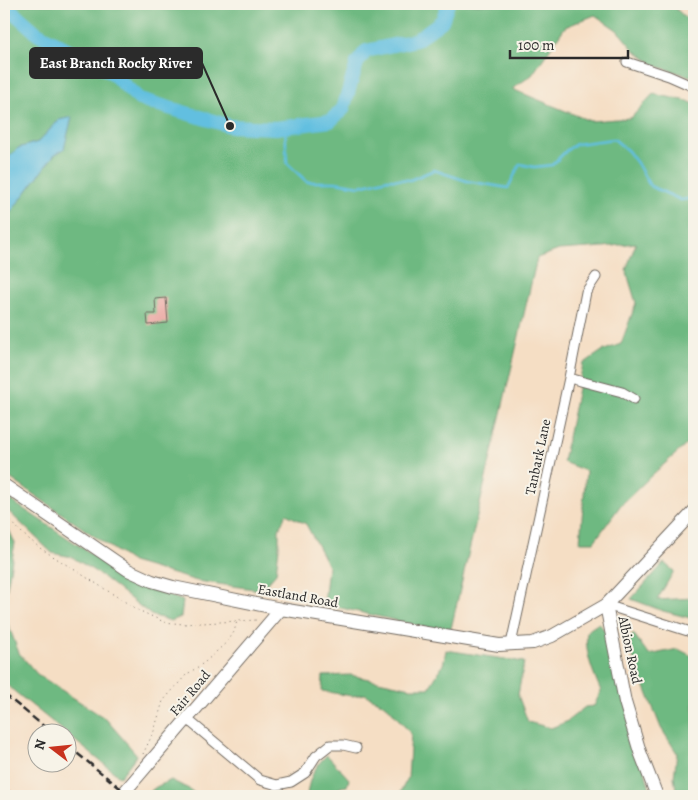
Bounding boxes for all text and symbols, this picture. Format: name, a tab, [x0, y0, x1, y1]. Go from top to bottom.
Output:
scale bar	[510, 28, 628, 60]
text: 100 m	[518, 35, 555, 55]
callout: East Branch Rocky River	[30, 48, 202, 78]
text: East Branch Rocky River	[40, 53, 192, 73]
street label: Tanbark Lane	[521, 417, 555, 497]
street label: Eastland Road	[256, 580, 340, 613]
street label: Albion Road	[613, 613, 647, 686]
street label: Fair Road	[165, 666, 215, 720]
north arrow	[28, 722, 78, 772]
text: N	[29, 737, 51, 752]

